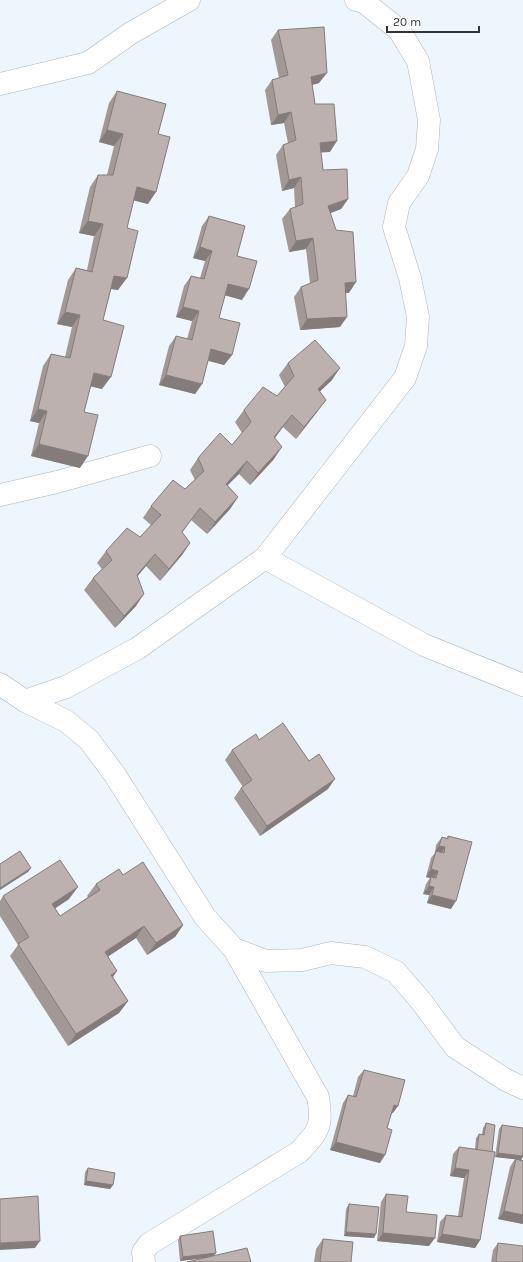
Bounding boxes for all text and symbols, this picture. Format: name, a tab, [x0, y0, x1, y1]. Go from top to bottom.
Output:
scale bar	[387, 8, 479, 34]
text: 20 m	[393, 15, 421, 29]

